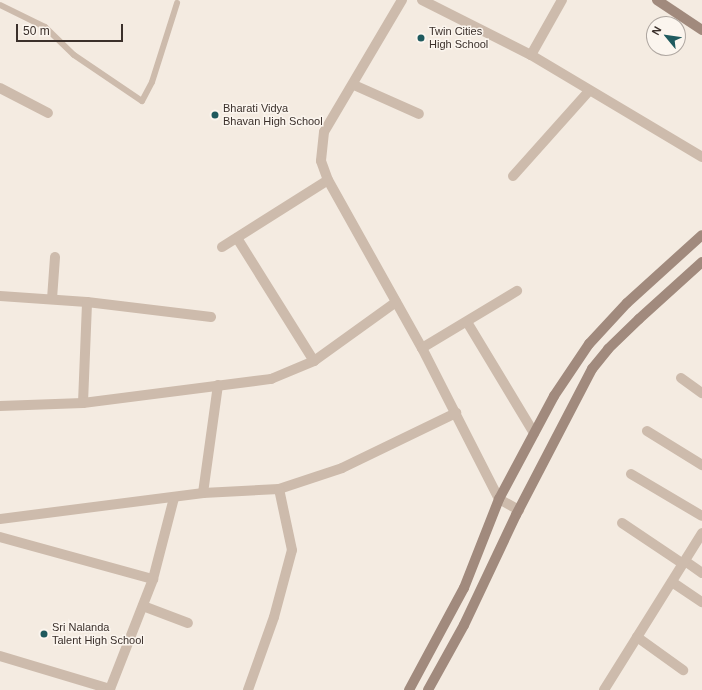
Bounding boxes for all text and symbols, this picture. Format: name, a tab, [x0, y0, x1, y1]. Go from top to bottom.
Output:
scale bar	[18, 16, 125, 42]
north arrow	[646, 16, 686, 56]
text: 50 m	[23, 24, 50, 38]
text: N	[649, 24, 664, 37]
place label: Twin Cities High School	[429, 25, 488, 51]
marker: Twin Cities High School	[416, 33, 426, 43]
place label: Bharati Vidya Bhavan High School	[223, 102, 323, 128]
marker: Bharati Vidya Bhavan High School	[210, 110, 220, 120]
place label: Sri Nalanda Talent High School	[52, 621, 144, 647]
marker: Sri Nalanda Talent High School	[39, 629, 49, 639]

